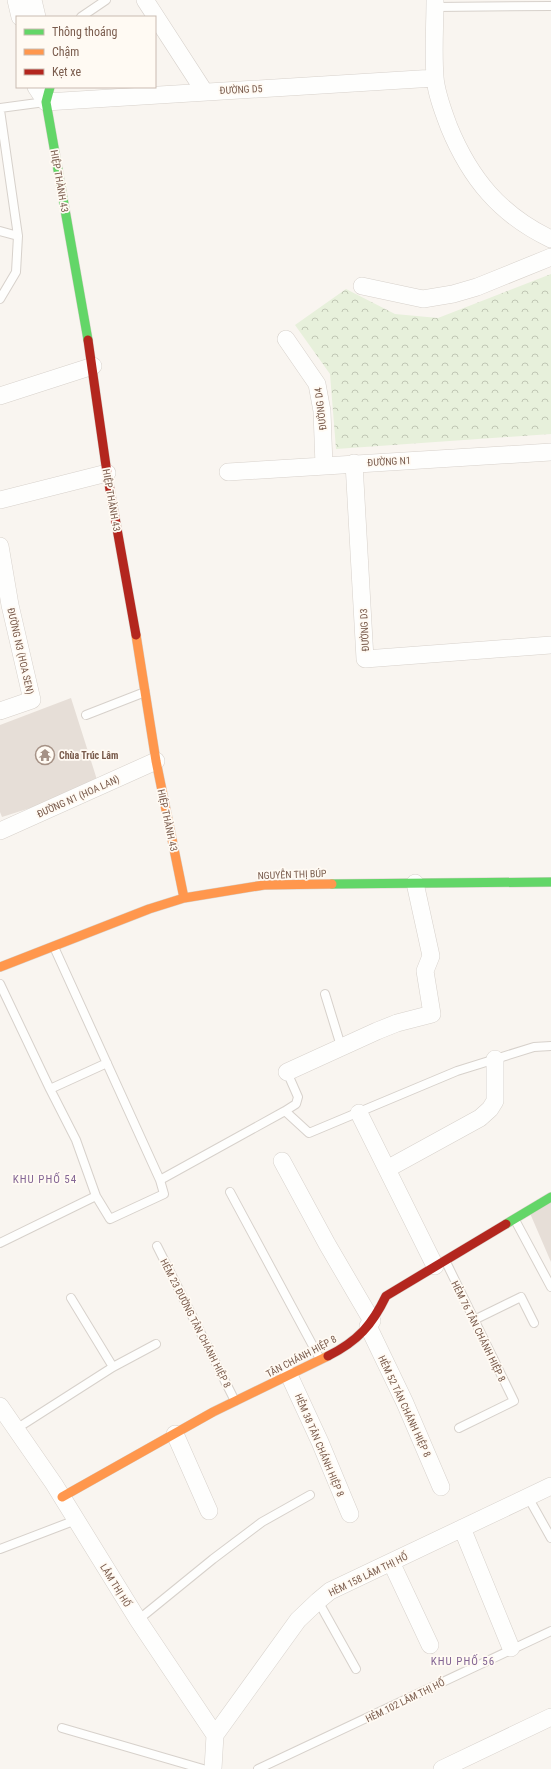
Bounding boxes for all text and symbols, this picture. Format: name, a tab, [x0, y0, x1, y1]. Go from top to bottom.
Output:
legend	[16, 16, 156, 88]
text: Thông thoáng	[52, 25, 117, 39]
text: Chậm	[52, 45, 79, 59]
text: Kẹt xe	[52, 65, 81, 79]
street label: ĐƯỜNG D5	[219, 82, 263, 96]
street label: HIỆP THÀNH 43	[48, 149, 71, 213]
street label: ĐƯỜNG D4	[311, 387, 329, 431]
street label: ĐƯỜNG N1	[367, 454, 411, 468]
street label: HIỆP THÀNH 43	[100, 468, 123, 532]
street label: ĐƯỜNG N3 (HOA SEN)	[4, 607, 37, 696]
street label: ĐƯỜNG D3	[357, 608, 371, 652]
temple icon: Chùa Trúc Lâm	[34, 744, 56, 766]
place label: Chùa Trúc Lâm	[59, 750, 118, 761]
street label: ĐƯỜNG N1 (HOA LAN)	[35, 772, 122, 820]
street label: HIỆP THÀNH 43	[155, 788, 180, 852]
street label: NGUYỄN THỊ BÚP	[257, 866, 327, 882]
district label: KHU PHỐ 54	[13, 1171, 77, 1186]
street label: HẺM 23 ĐƯỜNG TÂN CHÁNH HIỆP 8	[157, 1256, 235, 1390]
street label: HẺM 76 TÂN CHÁNH HIỆP 8	[448, 1278, 510, 1384]
street label: TÂN CHÁNH HIỆP 8	[264, 1332, 339, 1380]
street label: HẺM 52 TÂN CHÁNH HIỆP 8	[375, 1353, 435, 1459]
street label: HẺM 38 TÂN CHÁNH HIỆP 8	[292, 1391, 348, 1499]
street label: HẺM 158 LÂM THỊ HỐ	[325, 1548, 410, 1599]
street label: LÂM THỊ HỐ	[97, 1560, 136, 1609]
district label: KHU PHỐ 56	[431, 1653, 495, 1668]
street label: HẺM 102 LÂM THỊ HỐ	[362, 1674, 447, 1725]

